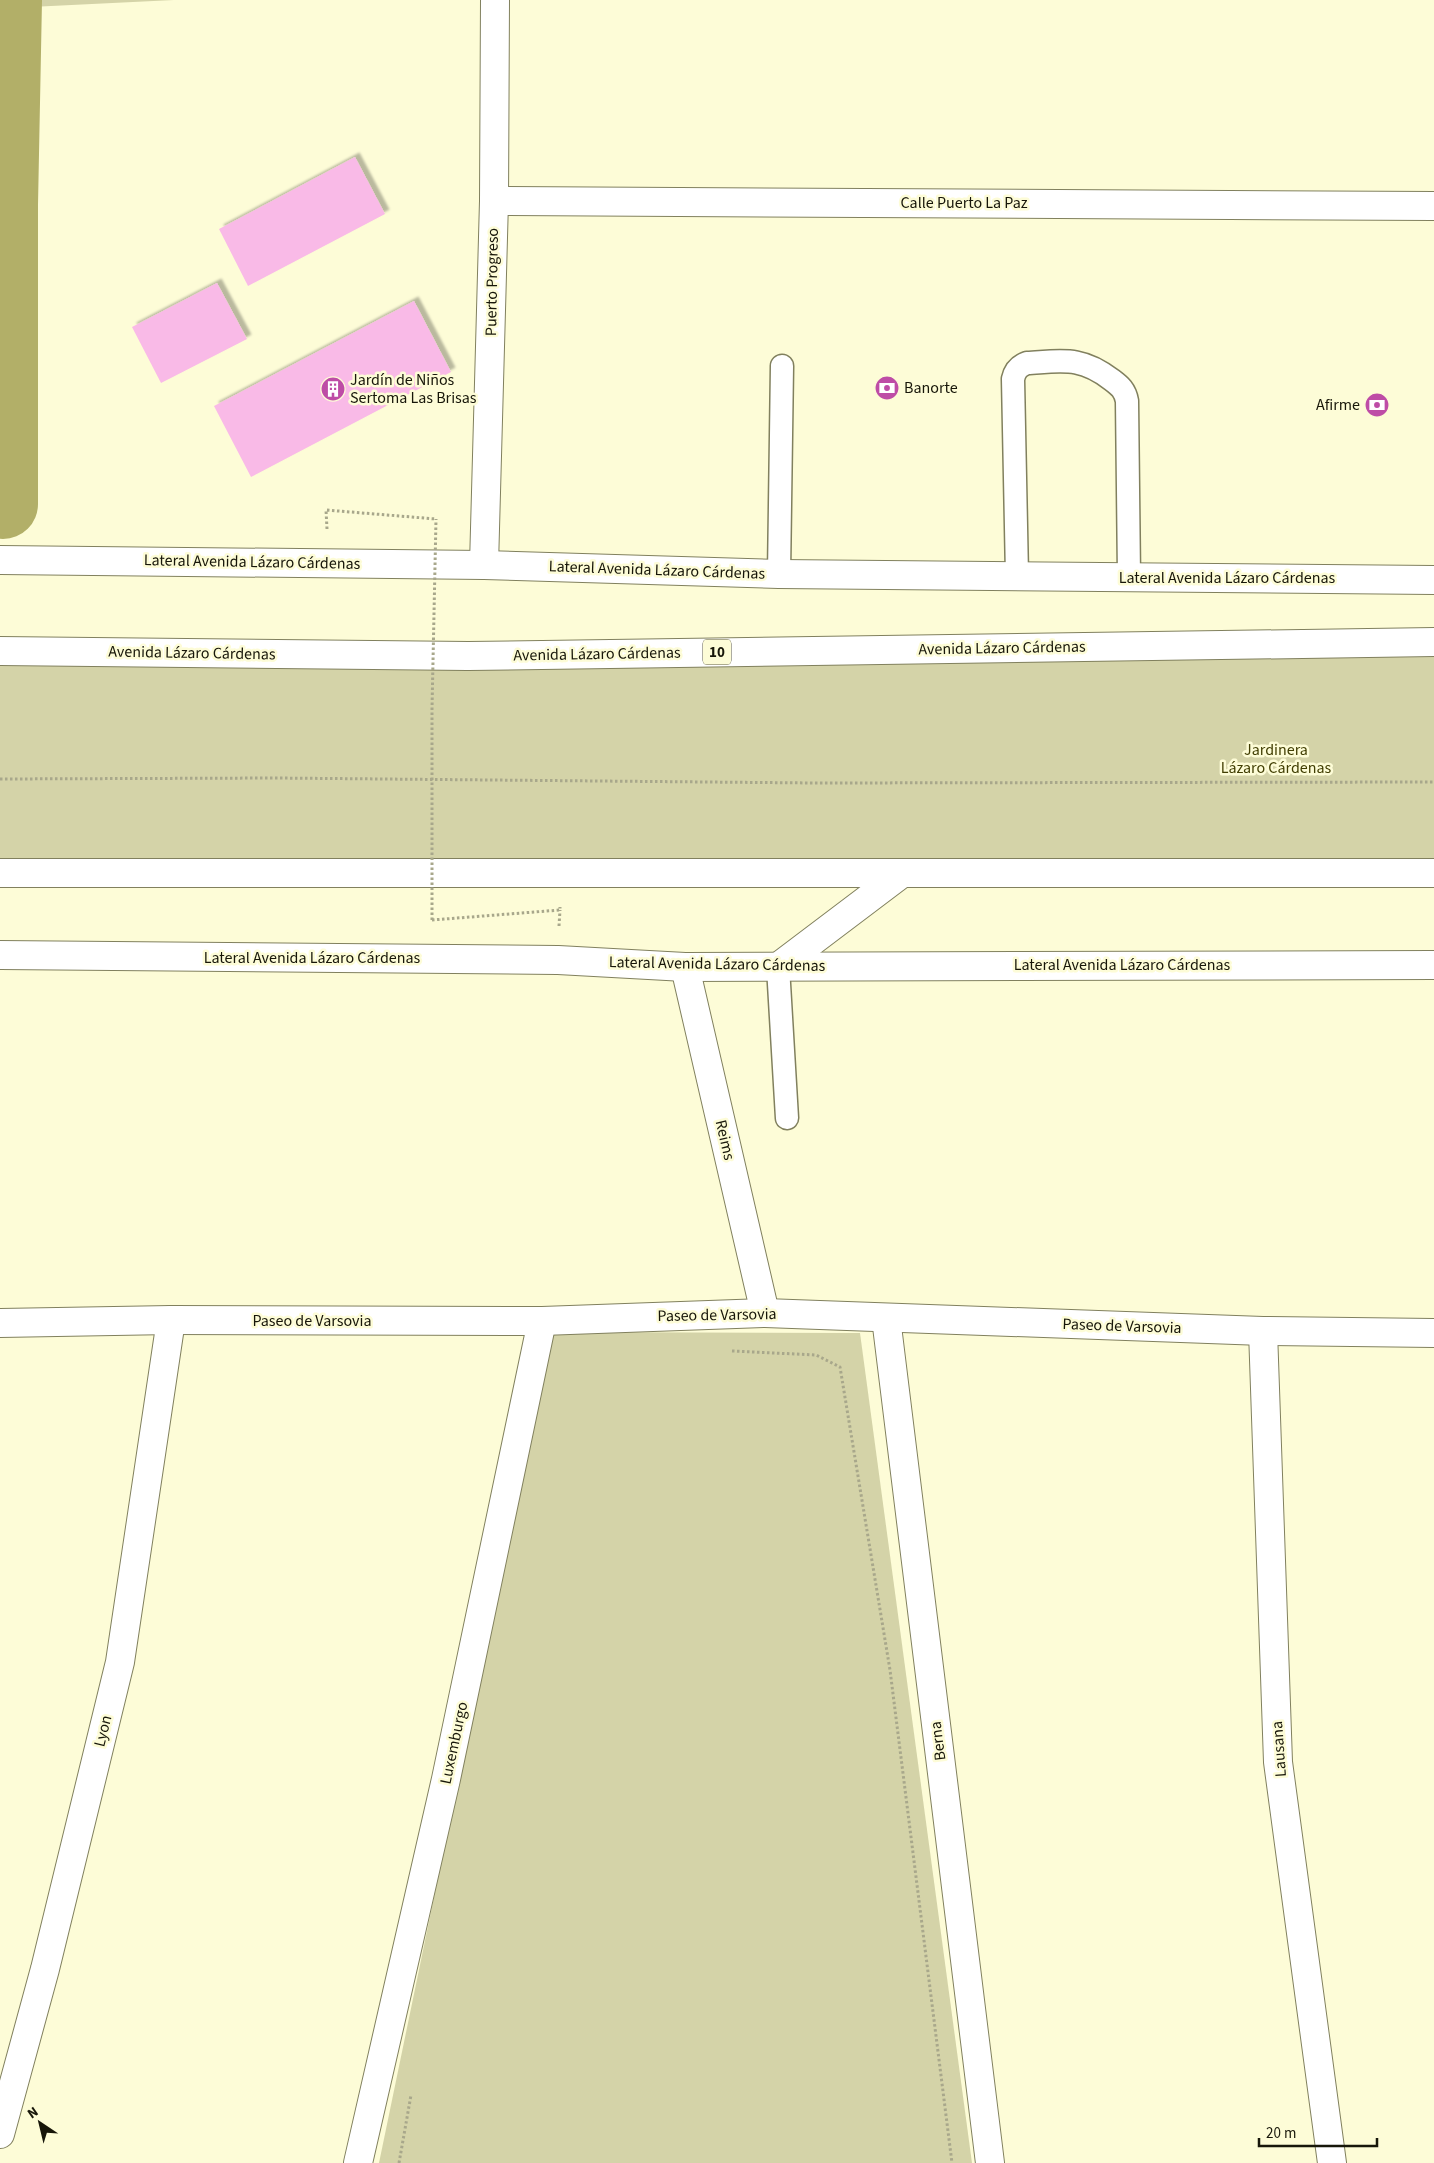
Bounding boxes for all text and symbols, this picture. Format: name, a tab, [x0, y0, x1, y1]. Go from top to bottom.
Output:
street label: Calle Puerto La Paz	[900, 192, 1028, 214]
street label: Puerto Progreso	[480, 228, 504, 336]
place label: Jardín de Niños Sertoma Las Brisas	[350, 369, 477, 409]
bank icon: Banorte	[874, 375, 900, 401]
building icon: Jardín de Niños Sertoma Las Brisas	[320, 376, 346, 402]
place label: Banorte	[904, 377, 958, 399]
bank icon: Afirme	[1364, 392, 1390, 418]
place label: Afirme	[1316, 394, 1360, 416]
street label: Lateral Avenida Lázaro Cárdenas	[144, 549, 361, 575]
street label: Lateral Avenida Lázaro Cárdenas	[548, 555, 766, 585]
street label: Lateral Avenida Lázaro Cárdenas	[1119, 567, 1336, 589]
street label: Avenida Lázaro Cárdenas	[918, 636, 1086, 660]
road number: 10	[703, 640, 731, 664]
street label: Avenida Lázaro Cárdenas	[108, 641, 276, 665]
street label: Avenida Lázaro Cárdenas	[513, 642, 681, 666]
park label: Jardinera Lázaro Cárdenas	[1221, 739, 1332, 779]
street label: Lateral Avenida Lázaro Cárdenas	[204, 947, 421, 969]
street label: Lateral Avenida Lázaro Cárdenas	[609, 951, 826, 977]
street label: Lateral Avenida Lázaro Cárdenas	[1014, 954, 1231, 976]
street label: Reims	[710, 1118, 740, 1163]
street label: Paseo de Varsovia	[657, 1303, 777, 1327]
street label: Paseo de Varsovia	[252, 1310, 372, 1332]
street label: Paseo de Varsovia	[1062, 1313, 1182, 1339]
street label: Luxemburgo	[435, 1700, 473, 1786]
street label: Lyon	[88, 1713, 118, 1749]
street label: Berna	[925, 1720, 951, 1762]
street label: Lausana	[1266, 1720, 1292, 1778]
north arrow	[15, 2098, 65, 2148]
text: N	[24, 2102, 43, 2124]
scale bar	[1259, 2116, 1376, 2148]
text: 20 m	[1266, 2123, 1296, 2144]

